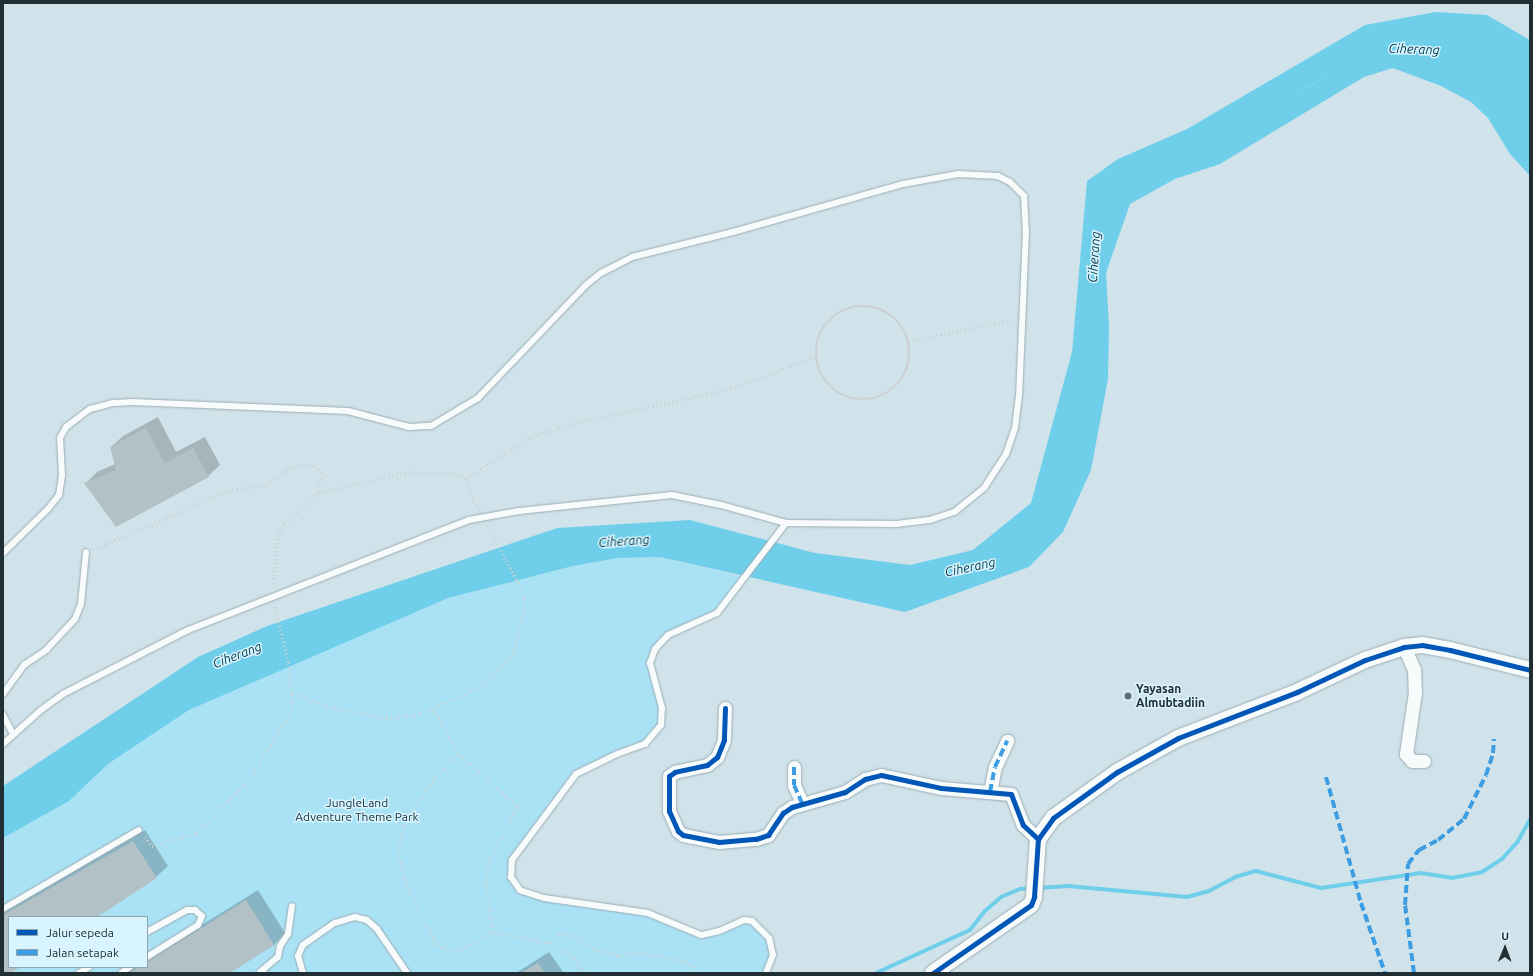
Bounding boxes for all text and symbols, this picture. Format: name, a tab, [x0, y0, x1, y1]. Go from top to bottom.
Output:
water label: Ciherang	[1388, 40, 1440, 58]
water label: Ciherang	[1084, 231, 1104, 283]
water label: Ciherang	[598, 531, 650, 551]
water label: Ciherang	[943, 554, 997, 580]
water label: Ciherang	[210, 639, 264, 671]
place label: Yayasan Almubtadiin	[1136, 682, 1205, 710]
marker: Yayasan Almubtadiin	[1123, 691, 1133, 701]
park label: JungleLand Adventure Theme Park	[295, 796, 419, 824]
legend	[8, 916, 148, 968]
text: Jalur sepeda	[46, 926, 114, 939]
north arrow	[1485, 928, 1525, 968]
text: U	[1501, 930, 1509, 942]
text: Jalan setapak	[46, 946, 119, 959]

